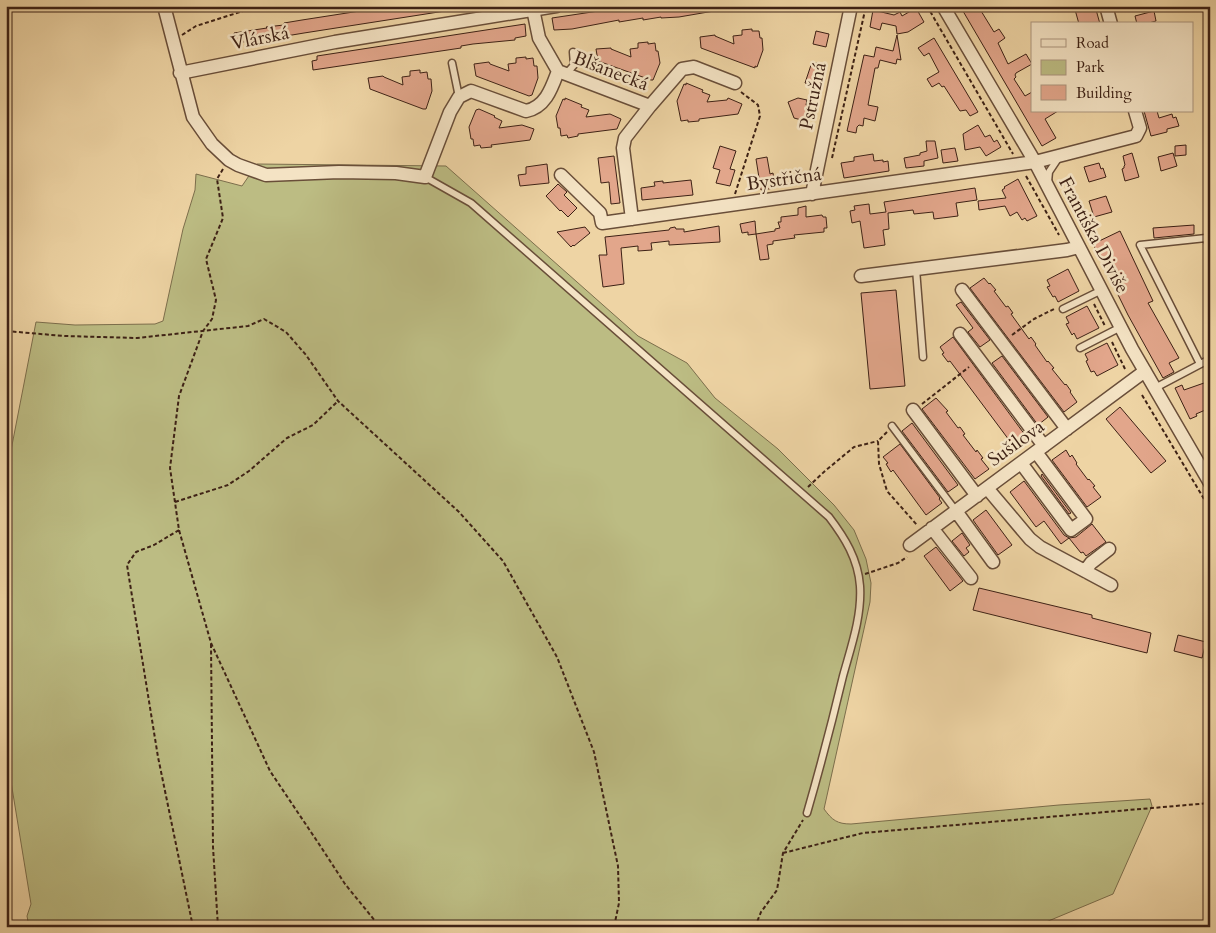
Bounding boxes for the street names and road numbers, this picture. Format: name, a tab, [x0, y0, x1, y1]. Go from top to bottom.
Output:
street label: Vlárská	[229, 20, 291, 56]
street label: Blšanecká	[570, 45, 652, 97]
street label: Pstružná	[793, 60, 833, 132]
street label: Bystřičná	[745, 161, 823, 197]
street label: Františka Diviše	[1052, 172, 1136, 298]
street label: Sušilova	[982, 414, 1050, 472]

